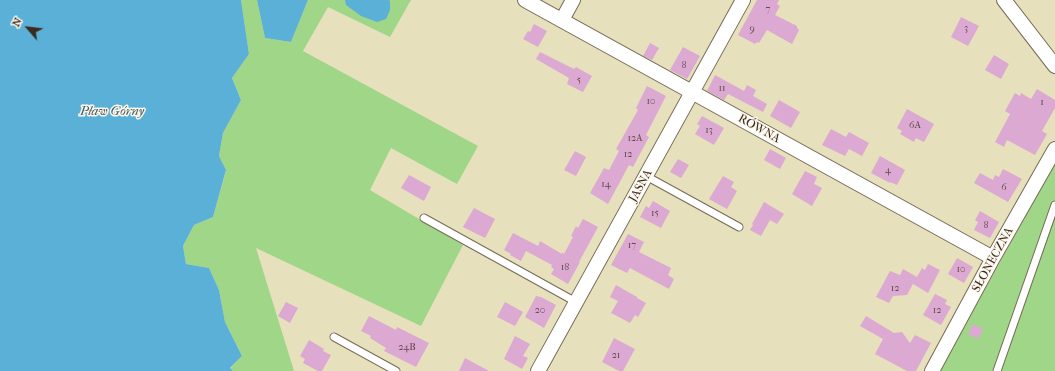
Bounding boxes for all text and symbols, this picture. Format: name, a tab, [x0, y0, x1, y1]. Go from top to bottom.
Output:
house number: 7	[766, 4, 770, 16]
north arrow	[8, 8, 48, 48]
text: N	[9, 15, 25, 29]
house number: 3	[964, 23, 968, 35]
house number: 9	[749, 24, 755, 36]
house number: 8	[681, 60, 687, 72]
house number: 5	[577, 75, 581, 87]
house number: 11	[718, 83, 726, 95]
house number: 10	[646, 96, 656, 108]
house number: 1	[1040, 97, 1044, 109]
water label: Pław Górny	[80, 104, 144, 120]
street label: RÓWNA	[735, 112, 783, 146]
house number: 6A	[909, 120, 921, 132]
house number: 13	[705, 125, 713, 137]
house number: 12A	[627, 133, 643, 145]
house number: 12	[624, 149, 632, 161]
house number: 4	[885, 165, 891, 177]
street label: JASNA	[626, 167, 656, 205]
house number: 14	[601, 179, 611, 191]
house number: 6	[1001, 182, 1007, 194]
house number: 15	[651, 208, 659, 220]
house number: 8	[983, 220, 989, 232]
street label: SŁONECZNA	[969, 225, 1017, 295]
house number: 17	[628, 240, 636, 252]
house number: 18	[561, 262, 569, 274]
house number: 10	[956, 264, 966, 276]
house number: 12	[891, 283, 899, 295]
house number: 20	[535, 305, 545, 317]
house number: 12	[933, 305, 941, 317]
house number: 24B	[398, 342, 416, 354]
house number: 21	[612, 350, 620, 362]

